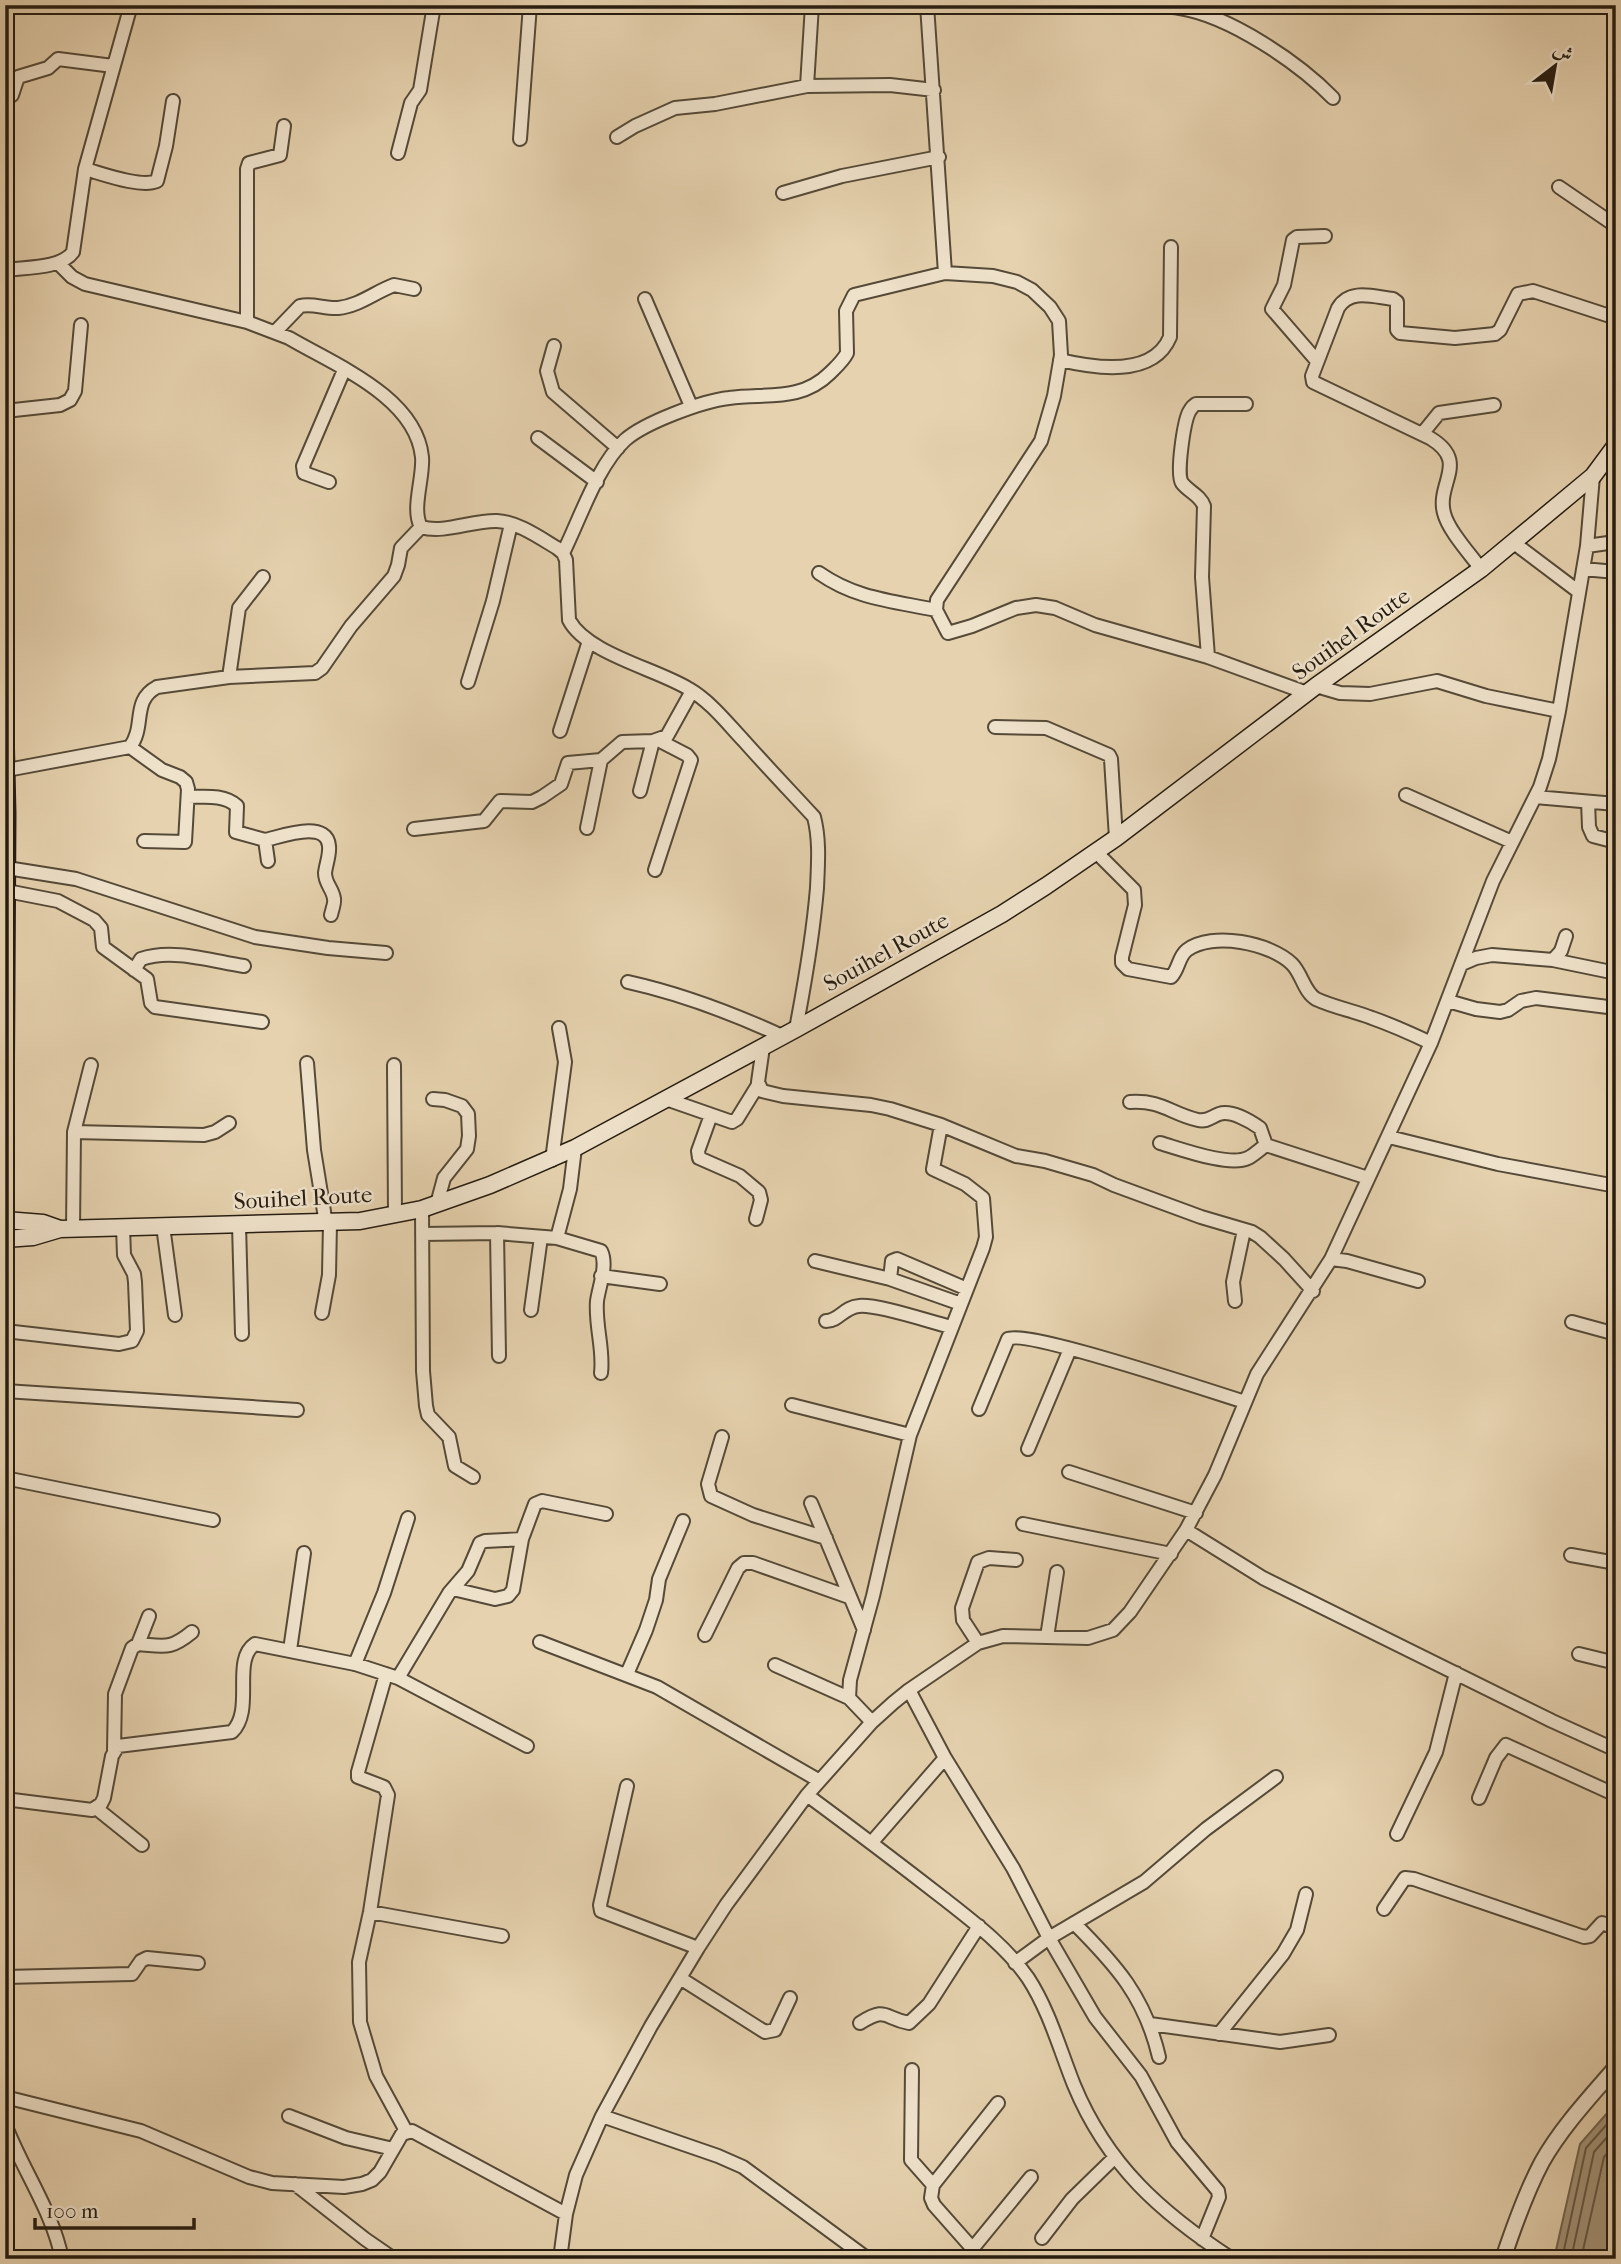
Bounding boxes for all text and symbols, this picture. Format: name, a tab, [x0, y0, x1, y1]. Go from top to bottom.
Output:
north arrow	[1520, 32, 1590, 102]
text: ش	[1549, 38, 1577, 67]
street label: Souihel Route	[1287, 582, 1415, 686]
street label: Souihel Route	[819, 907, 953, 997]
street label: Souihel Route	[233, 1181, 373, 1215]
scale bar	[35, 2187, 194, 2231]
text: 100 m	[46, 2199, 99, 2223]

